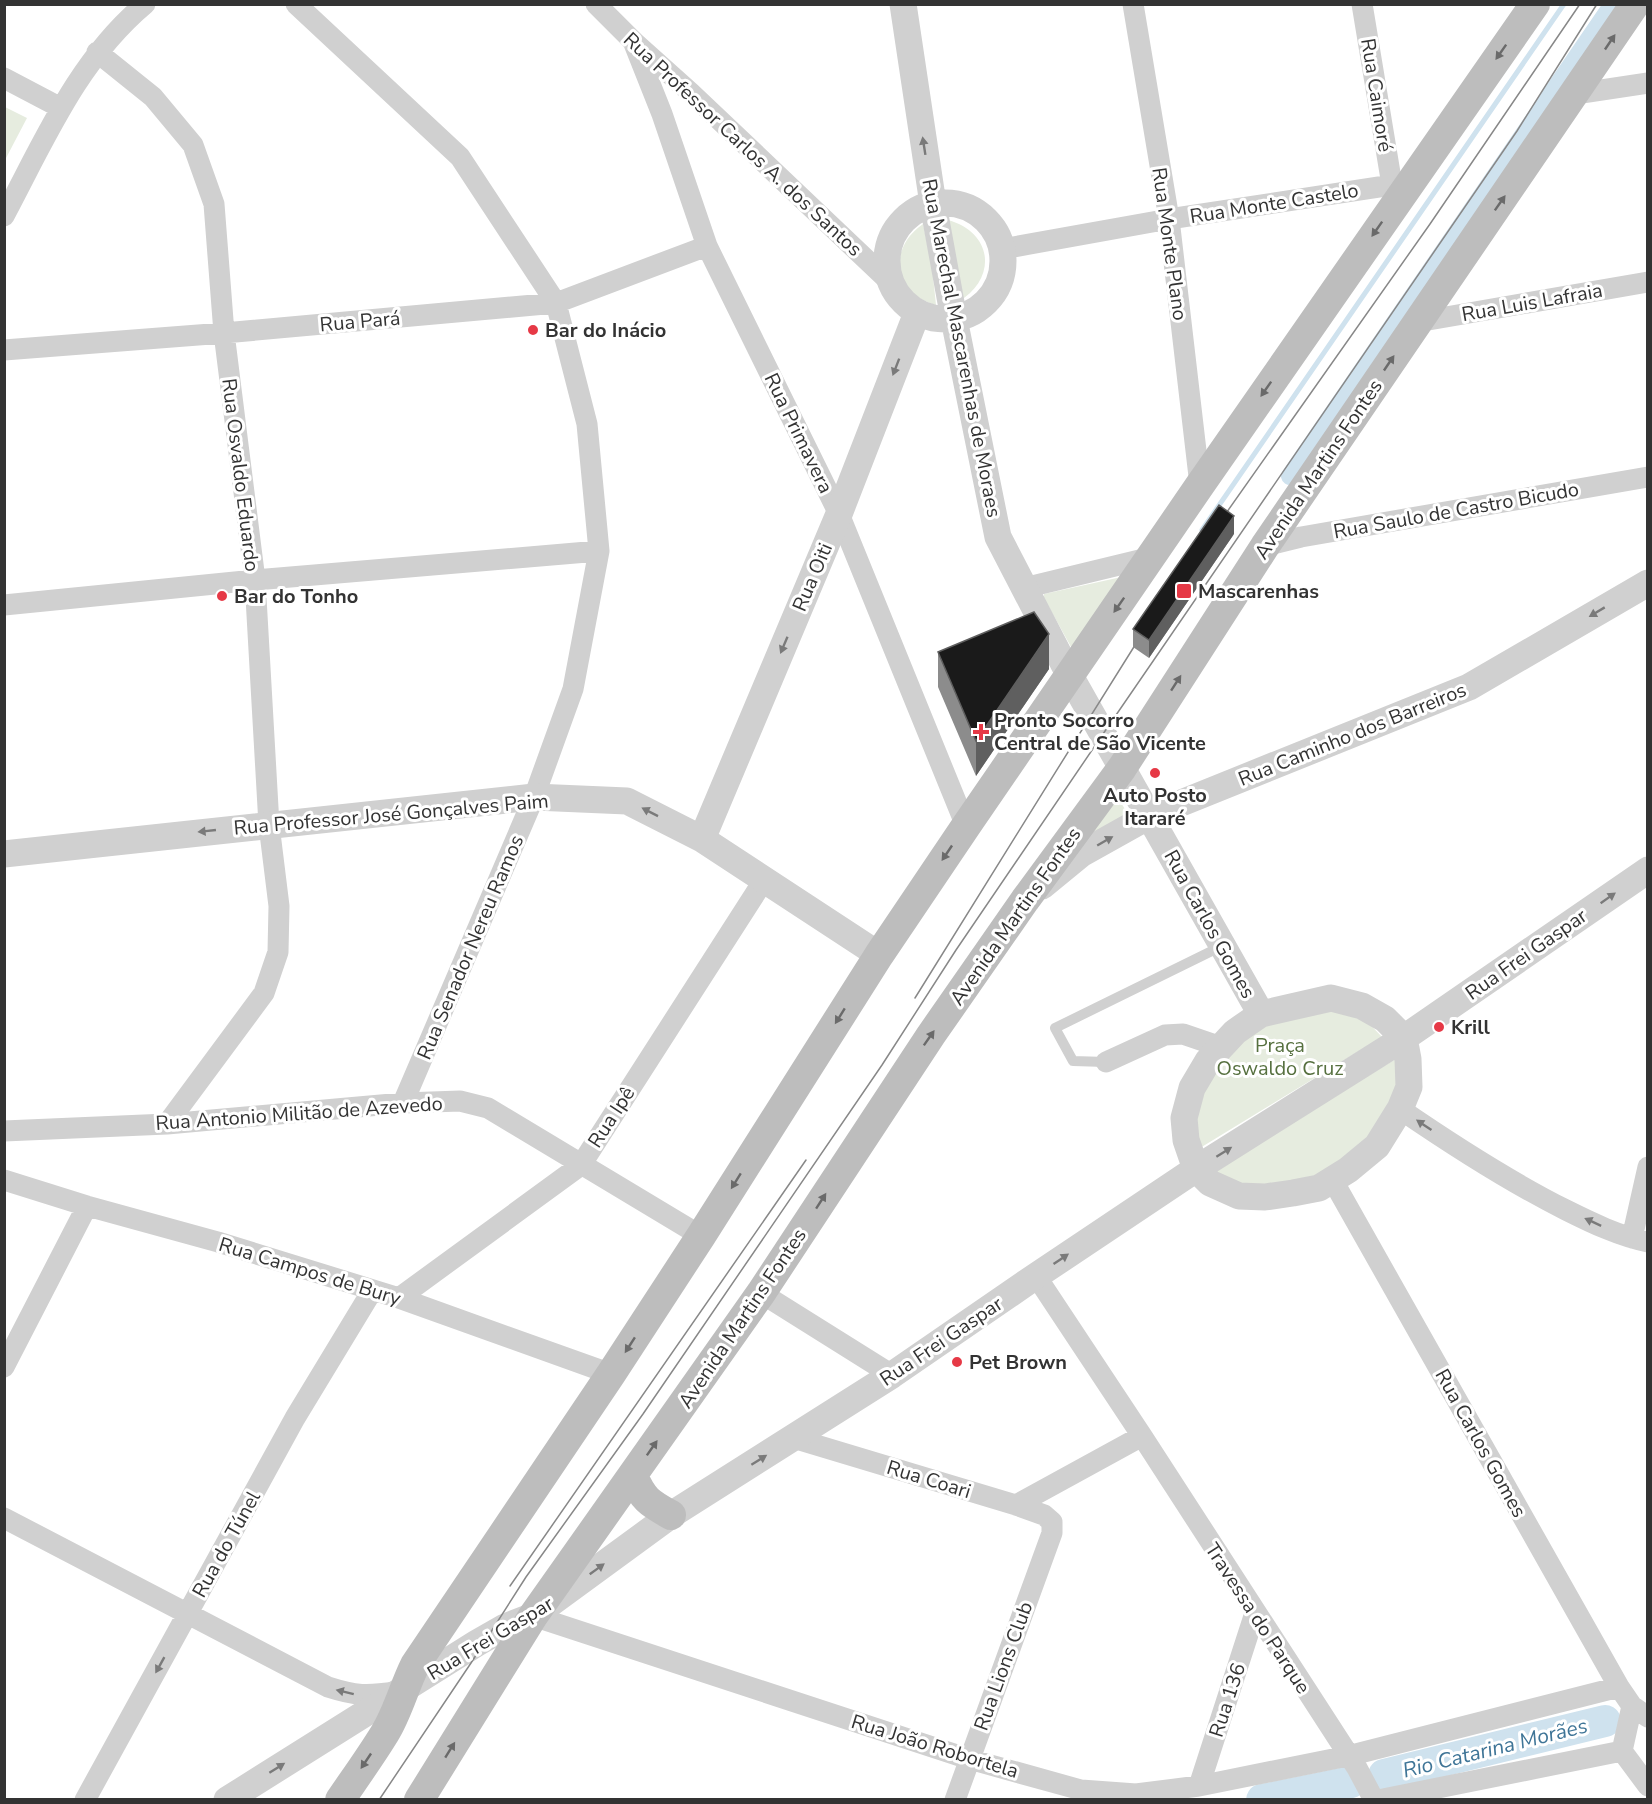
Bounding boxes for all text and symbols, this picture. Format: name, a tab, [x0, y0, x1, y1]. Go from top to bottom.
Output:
street label: Rua Professor Carlos A. dos Santos	[617, 26, 868, 262]
one-way arrow	[1604, 34, 1615, 50]
street label: Rua Caimoré	[1354, 36, 1399, 154]
one-way arrow	[1495, 44, 1507, 60]
one-way arrow	[920, 137, 929, 156]
street label: Rua Monte Plano	[1145, 166, 1194, 322]
street label: Rua Marechal Mascarenhas de Moraes	[915, 176, 1008, 520]
street label: Rua Monte Castelo	[1188, 177, 1360, 230]
one-way arrow	[1494, 195, 1506, 211]
one-way arrow	[1371, 221, 1383, 237]
street label: Rua Luis Lafraia	[1460, 277, 1605, 328]
street label: Rua Pará	[319, 305, 401, 338]
place label: Bar do Inácio	[545, 317, 666, 344]
marker: Bar do Inácio	[526, 323, 540, 337]
one-way arrow	[1383, 356, 1395, 372]
one-way arrow	[890, 358, 900, 376]
street label: Rua Primavera	[758, 369, 839, 498]
street label: Avenida Martins Fontes	[1248, 374, 1389, 565]
street label: Rua Osvaldo Eduardo	[215, 377, 266, 573]
one-way arrow	[1260, 381, 1272, 397]
street label: Rua Saulo de Castro Bicudo	[1331, 476, 1581, 545]
street label: Rua Oiti	[786, 539, 839, 616]
place label: Mascarenhas	[1198, 578, 1319, 605]
marker: Mascarenhas	[1175, 582, 1193, 600]
place label: Bar do Tonho	[234, 583, 358, 610]
marker: Bar do Tonho	[215, 589, 229, 603]
one-way arrow	[1114, 597, 1125, 613]
one-way arrow	[1589, 607, 1605, 618]
one-way arrow	[779, 637, 788, 654]
one-way arrow	[1171, 675, 1182, 691]
street label: Rua Caminho dos Barreiros	[1234, 676, 1470, 793]
place label: Pronto Socorro Central de São Vicente	[994, 707, 1206, 757]
marker: Pronto Socorro Central de São Vicente	[972, 723, 990, 741]
marker: Auto Posto Itararé	[1148, 766, 1162, 780]
place label: Auto Posto Itararé	[1103, 782, 1207, 832]
street label: Rua Professor José Gonçalves Paim	[232, 787, 550, 842]
one-way arrow	[641, 807, 658, 817]
street label: Avenida Martins Fontes	[944, 822, 1087, 1011]
one-way arrow	[198, 827, 217, 836]
street label: Rua Senador Nereu Ramos	[411, 831, 530, 1064]
one-way arrow	[1097, 835, 1113, 846]
one-way arrow	[942, 845, 953, 862]
street label: Rua Carlos Gomes	[1158, 845, 1262, 1003]
one-way arrow	[1599, 892, 1615, 904]
street label: Rua Frei Gaspar	[1460, 902, 1592, 1006]
one-way arrow	[835, 1008, 846, 1025]
place label: Krill	[1451, 1014, 1491, 1041]
marker: Krill	[1432, 1020, 1446, 1034]
one-way arrow	[923, 1030, 934, 1046]
park label: Praça Oswaldo Cruz	[1217, 1032, 1343, 1082]
street label: Rua Ipê	[582, 1082, 641, 1153]
street label: Rua Antonio Militão de Azevedo	[154, 1090, 444, 1137]
one-way arrow	[1416, 1120, 1432, 1131]
one-way arrow	[1216, 1147, 1232, 1158]
one-way arrow	[731, 1173, 742, 1189]
one-way arrow	[815, 1193, 826, 1209]
one-way arrow	[1584, 1218, 1601, 1227]
street label: Avenida Martins Fontes	[672, 1223, 813, 1414]
street label: Rua Campos de Bury	[216, 1231, 405, 1312]
one-way arrow	[1053, 1254, 1069, 1265]
street label: Rua Frei Gaspar	[875, 1290, 1008, 1393]
one-way arrow	[625, 1337, 636, 1353]
place label: Pet Brown	[969, 1349, 1067, 1376]
marker: Pet Brown	[950, 1355, 964, 1369]
street label: Rua Carlos Gomes	[1429, 1364, 1533, 1522]
one-way arrow	[646, 1441, 658, 1457]
one-way arrow	[750, 1454, 767, 1465]
street label: Rua Coari	[883, 1454, 974, 1505]
street label: Rua do Túnel	[186, 1486, 267, 1602]
street label: Travessa do Parque	[1199, 1537, 1317, 1699]
one-way arrow	[589, 1563, 605, 1575]
street label: Rua Frei Gaspar	[422, 1590, 558, 1687]
street label: Rua Lions Club	[968, 1598, 1039, 1734]
one-way arrow	[155, 1656, 165, 1673]
street label: Rua 136	[1203, 1660, 1252, 1741]
one-way arrow	[336, 1687, 354, 1697]
street label: Rua João Robortela	[848, 1708, 1022, 1785]
water label: Rio Catarina Morães	[1400, 1711, 1590, 1785]
one-way arrow	[444, 1742, 455, 1758]
one-way arrow	[360, 1752, 372, 1768]
one-way arrow	[269, 1763, 285, 1774]

